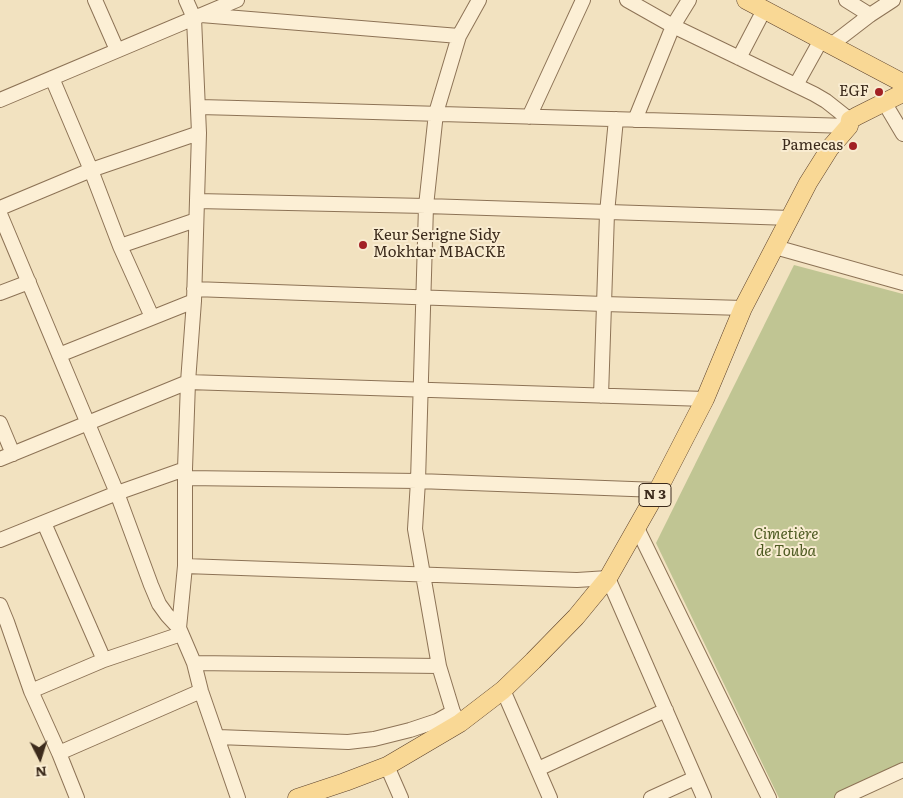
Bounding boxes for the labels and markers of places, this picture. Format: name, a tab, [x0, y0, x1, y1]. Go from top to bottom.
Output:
place label: EGF	[839, 83, 869, 101]
marker: EGF	[873, 86, 885, 98]
place label: Pamecas	[782, 137, 843, 155]
marker: Pamecas	[847, 140, 859, 152]
place label: Keur Serigne Sidy Mokhtar MBACKE	[373, 227, 506, 262]
marker: Keur Serigne Sidy Mokhtar MBACKE	[357, 239, 369, 251]

